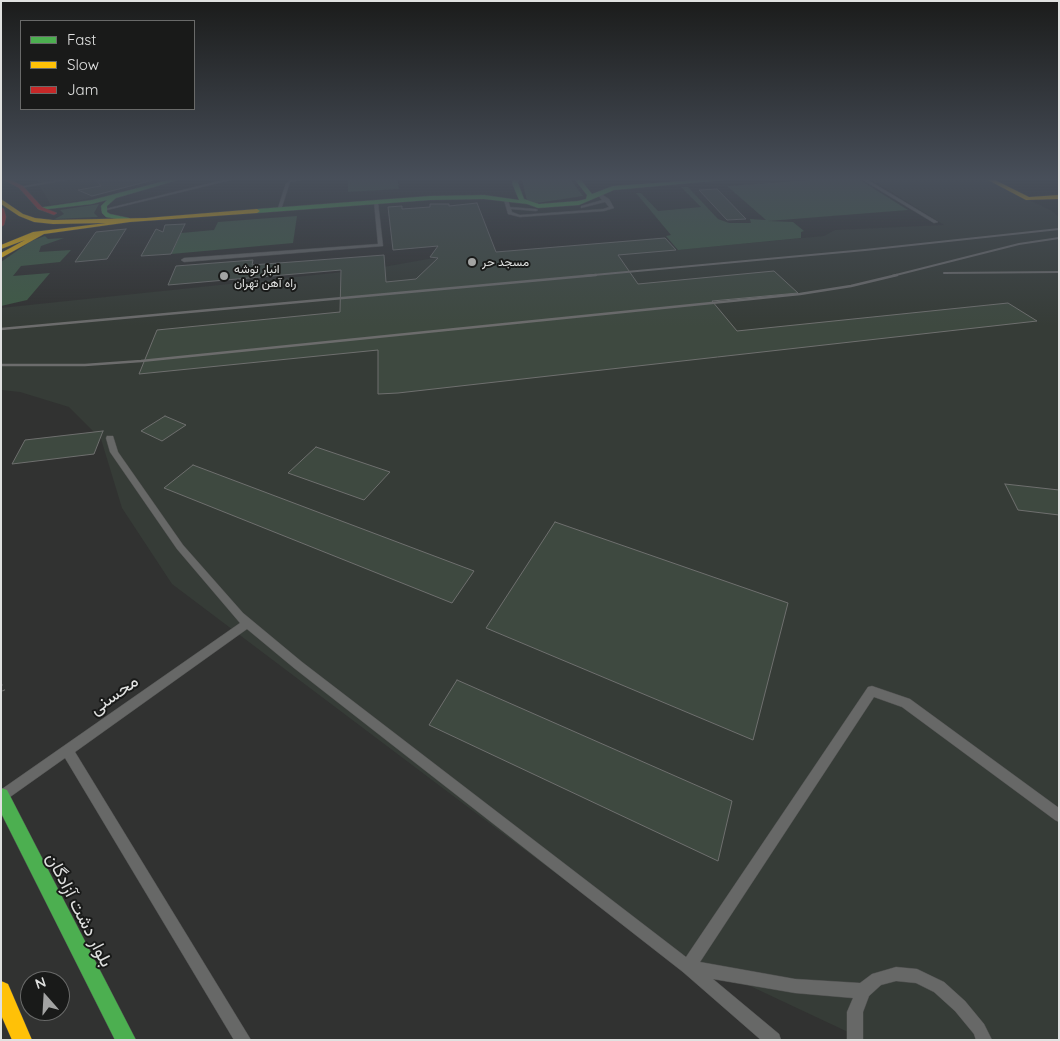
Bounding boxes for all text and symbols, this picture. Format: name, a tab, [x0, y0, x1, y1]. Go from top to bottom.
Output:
legend	[20, 20, 195, 110]
text: Fast	[67, 30, 96, 49]
text: Slow	[67, 55, 99, 74]
text: Jam	[67, 80, 98, 99]
place label: مسجد حر	[482, 255, 529, 269]
marker: مسجد حر	[466, 256, 478, 268]
place label: انبار توشه راه آهن تهران	[234, 262, 296, 290]
marker: انبار توشه راه آهن تهران	[218, 270, 230, 282]
street label: محسنی	[85, 670, 143, 720]
street label: بلوار دشت آزادگان	[41, 849, 117, 971]
north arrow	[20, 971, 70, 1021]
text: N	[33, 973, 48, 993]

